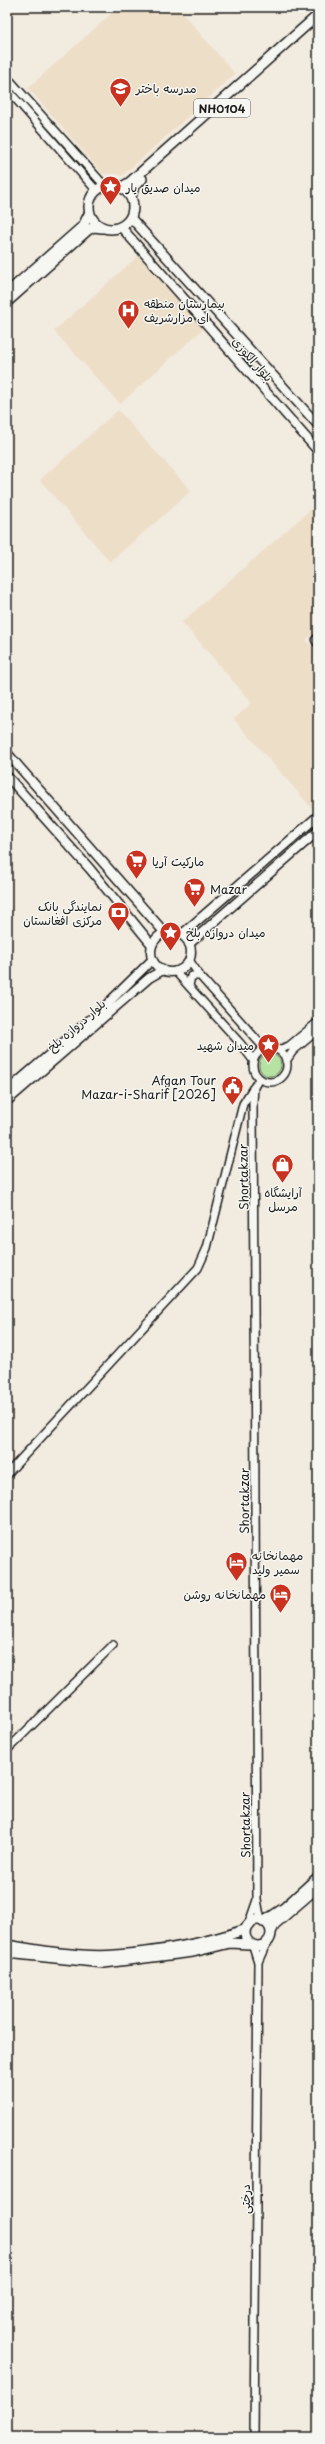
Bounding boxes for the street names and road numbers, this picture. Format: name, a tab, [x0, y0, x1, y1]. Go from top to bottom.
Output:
road number: NH0104	[194, 99, 250, 117]
street label: بلوار الکوزی	[228, 333, 278, 385]
street label: بلوار دروازه بلخ	[43, 994, 110, 1056]
street label: Shortakzar	[233, 1143, 253, 1210]
street label: Shortakzar	[235, 1467, 253, 1534]
street label: Shortakzar	[235, 1791, 255, 1858]
street label: درختی	[236, 2184, 254, 2214]

